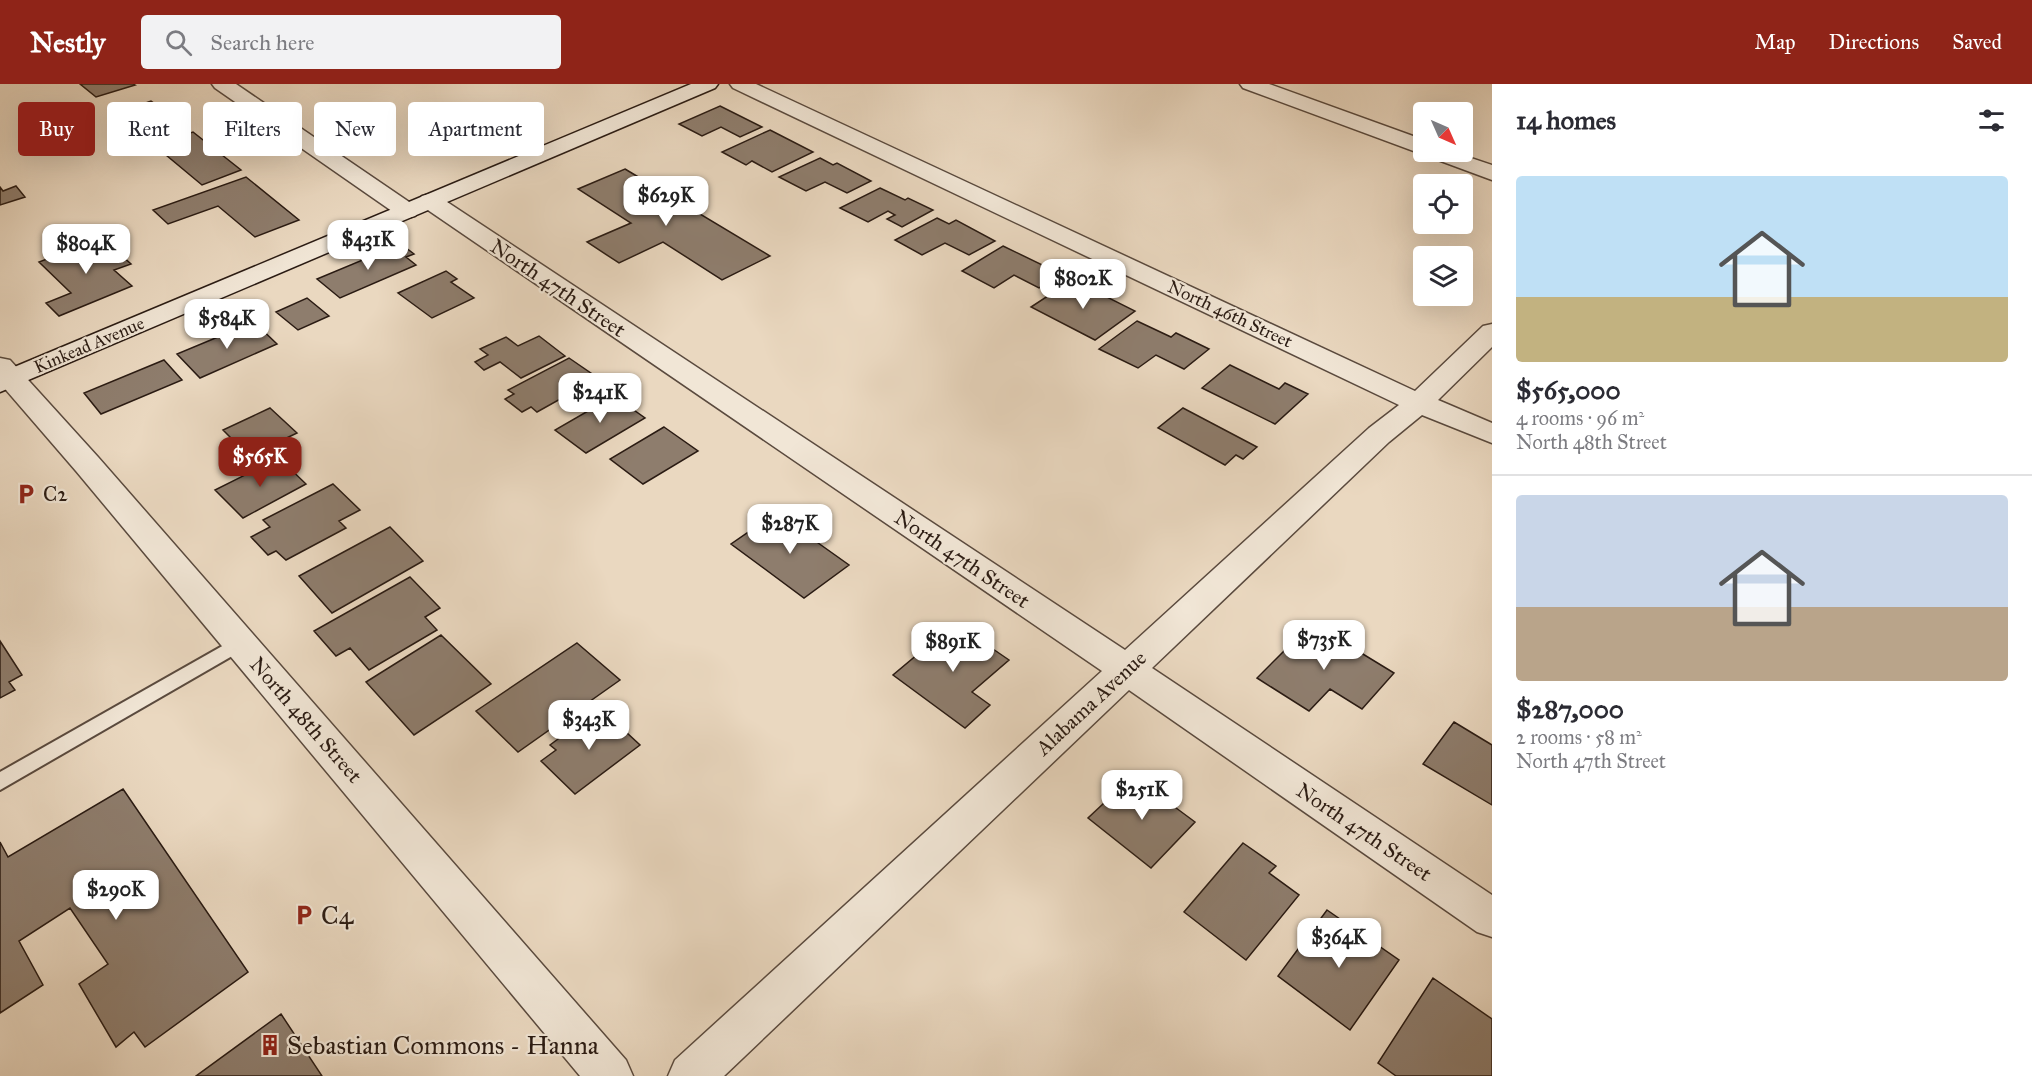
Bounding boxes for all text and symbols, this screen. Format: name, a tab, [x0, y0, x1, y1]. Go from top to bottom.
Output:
search box	[141, 15, 561, 69]
text: Nestly	[30, 25, 105, 60]
icon: search	[162, 26, 195, 59]
text: Search here	[210, 29, 314, 56]
text: Map	[1755, 29, 1796, 55]
text: Directions	[1829, 29, 1919, 55]
text: Saved	[1952, 29, 2002, 55]
chip: Buy	[18, 102, 95, 156]
chip: Rent	[107, 102, 191, 156]
chip: Filters	[203, 102, 302, 156]
chip: New	[314, 102, 396, 156]
chip: Apartment	[408, 102, 544, 156]
north arrow	[1413, 102, 1473, 162]
map controls	[1413, 102, 1473, 306]
text: 14 homes	[1516, 104, 1616, 136]
icon: filters	[1975, 104, 2008, 137]
button: locate	[1413, 174, 1473, 234]
pin: $629K	[624, 176, 708, 227]
text: $629K	[637, 183, 695, 207]
icon: home	[1708, 215, 1816, 323]
pin: $431K	[326, 220, 410, 271]
pin: $804K	[44, 224, 128, 275]
text: $431K	[341, 227, 395, 251]
text: $804K	[56, 231, 116, 255]
street label: North 47th Street	[485, 233, 631, 343]
button: layers	[1413, 246, 1473, 306]
pin: $802K	[1041, 259, 1125, 310]
text: $802K	[1054, 266, 1112, 290]
street label: North 46th Street	[1164, 275, 1297, 353]
pin: $584K	[185, 299, 269, 350]
text: $584K	[198, 306, 256, 330]
street label: Kinkead Avenue	[31, 312, 147, 378]
pin: $241K	[558, 373, 642, 424]
text: $565,000	[1516, 374, 1621, 406]
text: $241K	[572, 380, 628, 404]
text: 4 rooms · 96 m²	[1516, 406, 1644, 430]
text: North 48th Street	[1516, 430, 1667, 454]
pin: $565K	[218, 437, 302, 488]
text: $565K	[232, 444, 288, 468]
place label: C2	[43, 481, 68, 507]
parking icon: C2	[14, 482, 38, 506]
pin: $287K	[748, 504, 832, 555]
street label: North 47th Street	[889, 504, 1035, 614]
text: $287K	[761, 511, 819, 535]
icon: home	[1708, 534, 1816, 642]
pin: $735K	[1282, 620, 1366, 671]
pin: $891K	[911, 622, 995, 673]
text: $735K	[1297, 627, 1351, 651]
text: $891K	[925, 629, 981, 653]
street label: Alabama Avenue	[1030, 645, 1152, 762]
street label: North 48th Street	[244, 652, 368, 789]
text: $287,000	[1516, 693, 1624, 725]
pin: $343K	[547, 700, 631, 751]
text: $343K	[562, 707, 616, 731]
text: 2 rooms · 58 m²	[1516, 725, 1642, 749]
text: North 47th Street	[1516, 749, 1666, 773]
pin: $251K	[1100, 770, 1184, 821]
text: $251K	[1115, 777, 1169, 801]
street label: North 47th Street	[1291, 777, 1437, 887]
pin: $290K	[74, 870, 158, 921]
text: $290K	[87, 877, 145, 901]
place label: C4	[321, 899, 354, 931]
parking icon: C4	[292, 903, 316, 927]
pin: $364K	[1297, 918, 1381, 969]
text: $364K	[1311, 925, 1367, 949]
place label: Sebastian Commons - Hanna	[287, 1029, 599, 1061]
building icon: Sebastian Commons - Hanna	[258, 1033, 282, 1057]

